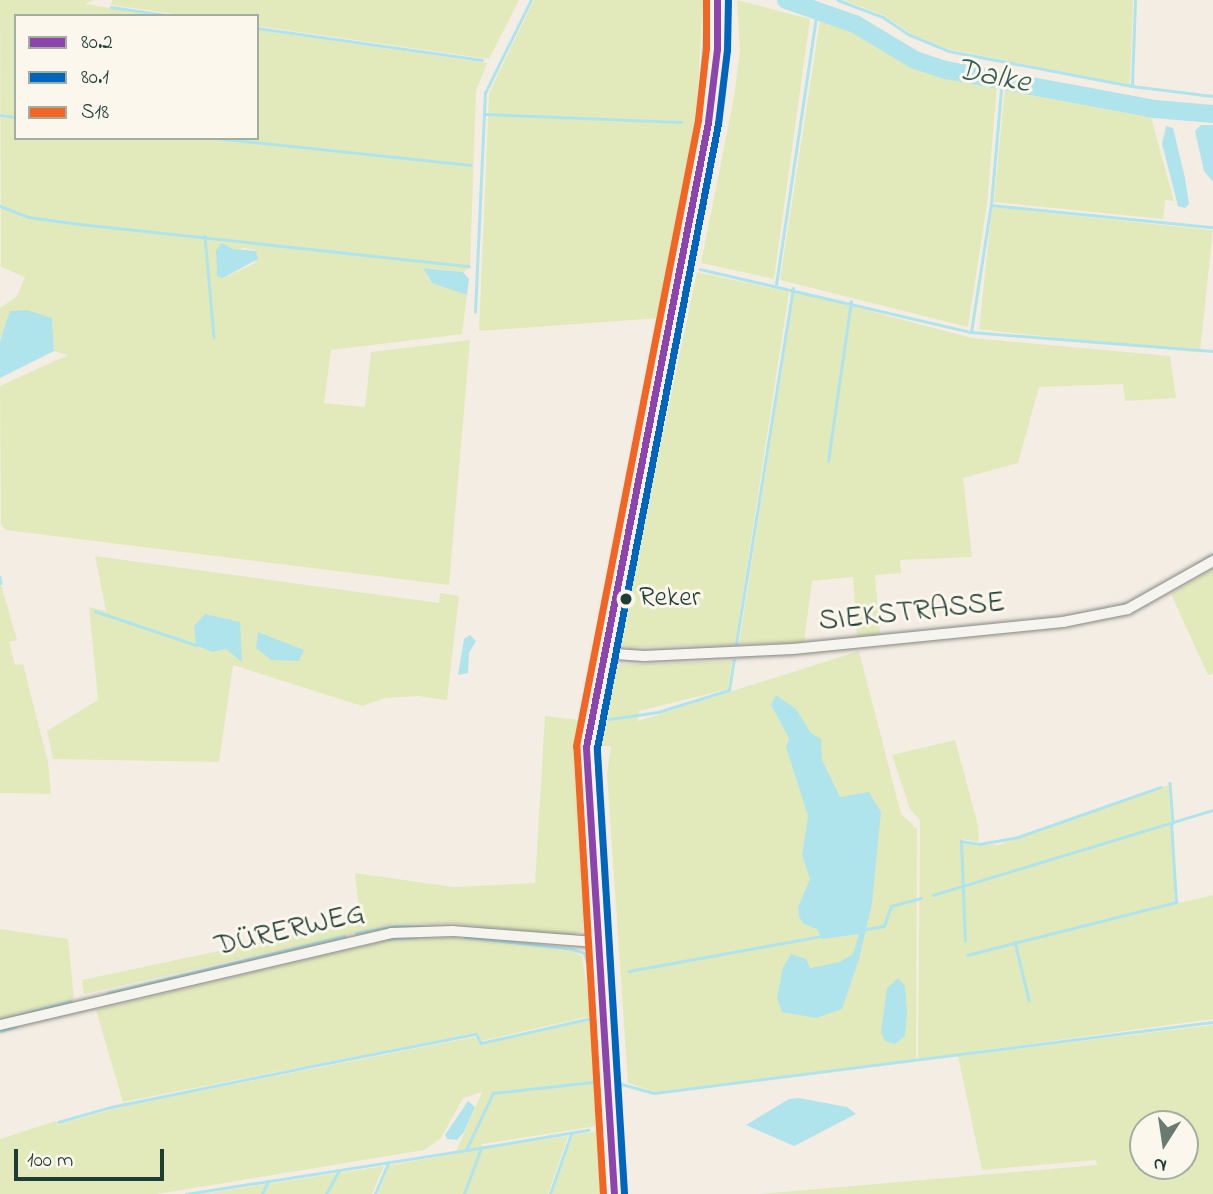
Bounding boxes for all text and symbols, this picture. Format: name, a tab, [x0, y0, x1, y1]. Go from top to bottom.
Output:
legend	[14, 14, 259, 140]
text: 80.2	[81, 28, 113, 58]
water label: Dalke	[953, 52, 1033, 104]
text: 80.1	[81, 63, 109, 93]
text: S18	[81, 98, 109, 128]
place label: Reker	[639, 582, 701, 616]
street label: SIEKSTRASSE	[817, 585, 1007, 641]
marker: Reker	[619, 592, 633, 606]
street label: DÜRERWEG	[212, 896, 368, 966]
north arrow	[1129, 1110, 1199, 1180]
scale bar	[18, 1134, 168, 1178]
text: 100 m	[27, 1146, 73, 1176]
text: N	[1151, 1150, 1169, 1179]

